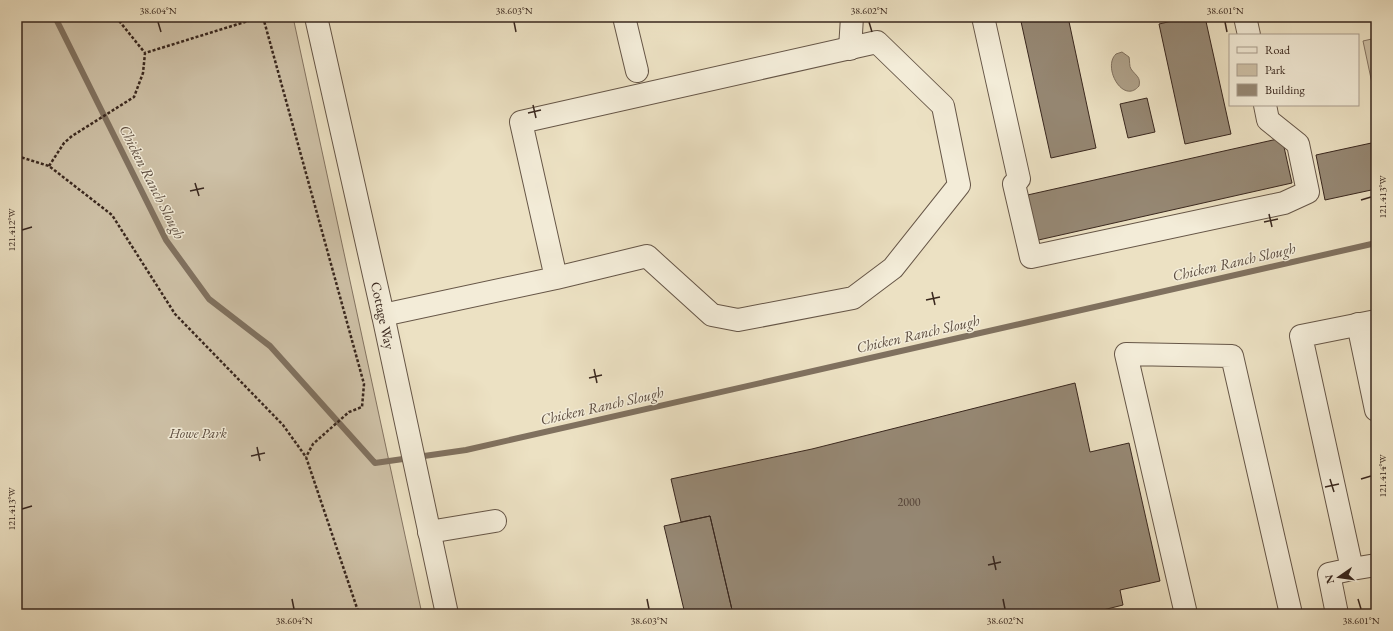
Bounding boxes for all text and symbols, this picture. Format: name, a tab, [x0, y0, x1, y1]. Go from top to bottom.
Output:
text: 38.604°N	[139, 4, 177, 17]
text: 38.603°N	[495, 4, 533, 17]
text: 38.602°N	[850, 4, 888, 17]
text: 38.601°N	[1206, 4, 1244, 17]
legend	[1229, 34, 1359, 106]
text: Road	[1265, 42, 1291, 58]
text: Park	[1265, 62, 1286, 78]
text: Building	[1265, 82, 1306, 98]
water label: Chicken Ranch Slough	[115, 121, 190, 243]
text: 121.413°W	[1376, 175, 1389, 219]
text: 121.412°W	[5, 208, 18, 252]
water label: Chicken Ranch Slough	[1170, 238, 1298, 285]
street label: Cottage Way	[367, 280, 399, 352]
water label: Chicken Ranch Slough	[854, 310, 982, 357]
water label: Chicken Ranch Slough	[538, 382, 666, 429]
park label: Howe Park	[168, 424, 227, 442]
text: 121.414°W	[1376, 454, 1389, 498]
text: 121.413°W	[5, 487, 18, 531]
house number: 2000	[897, 494, 921, 510]
north arrow	[1319, 557, 1359, 597]
text: N	[1321, 573, 1337, 585]
text: 38.604°N	[275, 614, 313, 627]
text: 38.603°N	[630, 614, 668, 627]
text: 38.602°N	[986, 614, 1024, 627]
text: 38.601°N	[1342, 614, 1380, 627]

